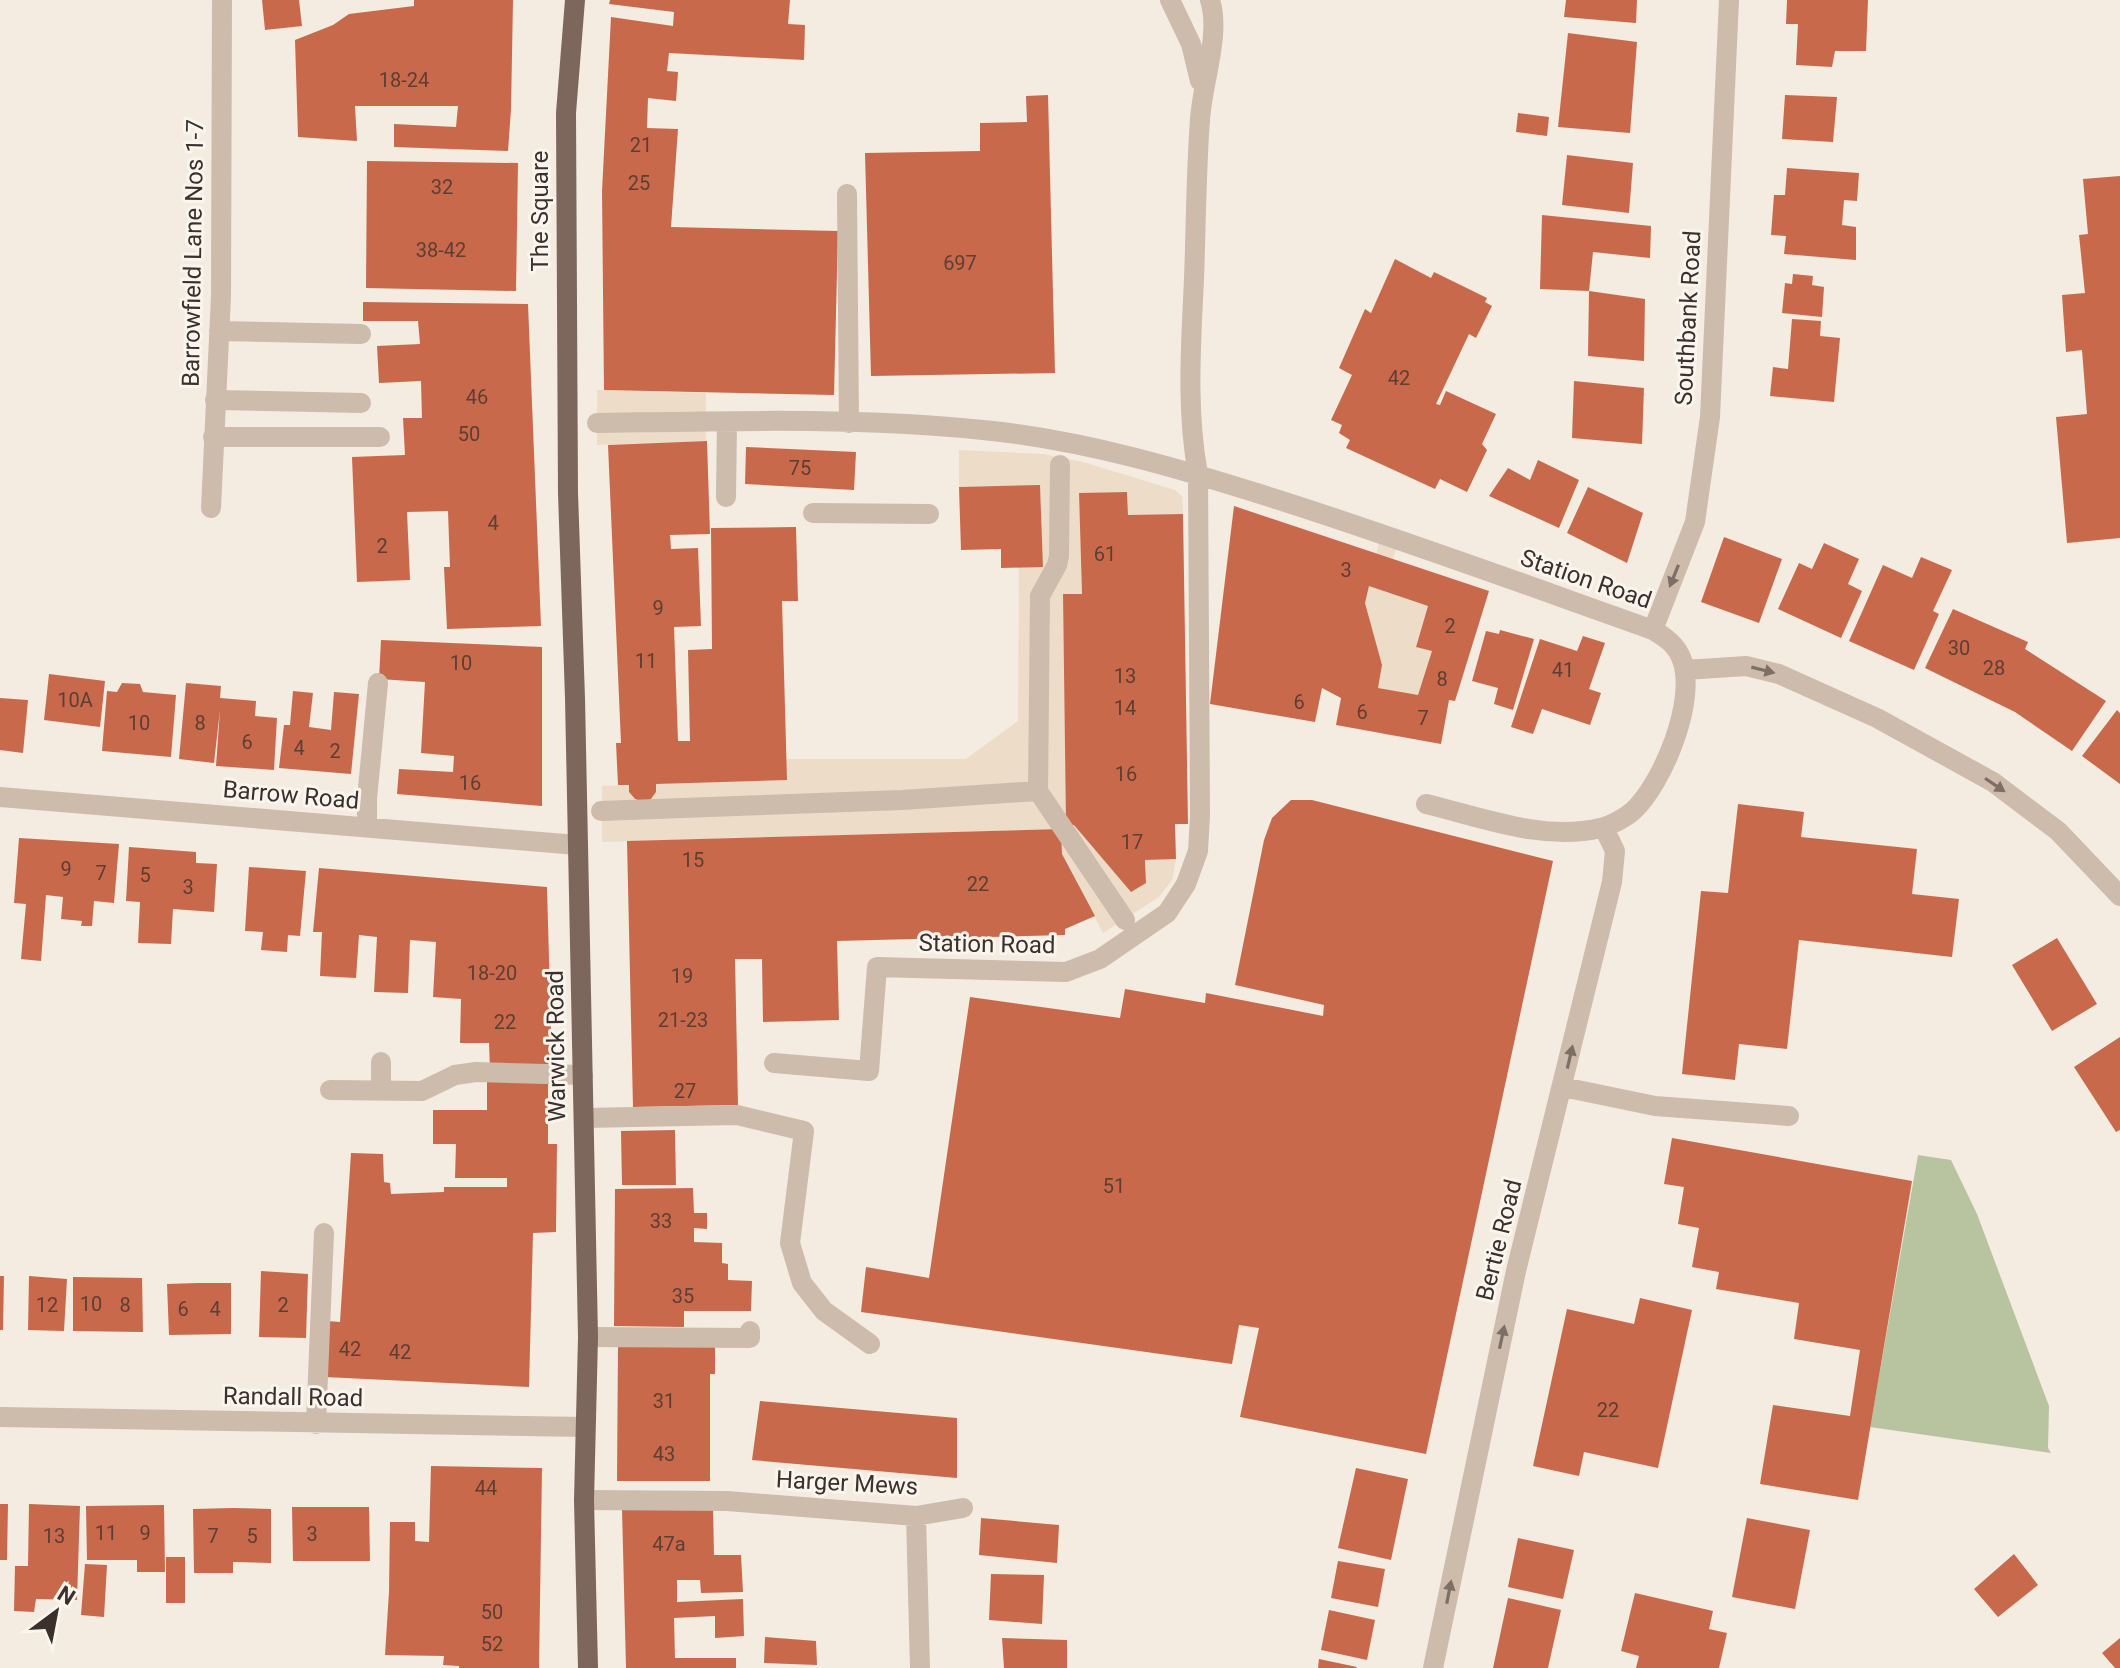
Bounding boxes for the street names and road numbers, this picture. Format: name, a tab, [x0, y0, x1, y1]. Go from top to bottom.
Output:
street label: Barrowfield Lane Nos 1-7	[177, 119, 209, 387]
street label: The Square	[526, 150, 554, 272]
street label: Southbank Road	[1669, 230, 1707, 406]
street label: Station Road	[1517, 543, 1655, 615]
street label: Barrow Road	[222, 775, 360, 815]
street label: Station Road	[918, 929, 1056, 959]
street label: Warwick Road	[541, 970, 571, 1122]
street label: Bertie Road	[1470, 1177, 1528, 1303]
street label: Randall Road	[223, 1382, 363, 1412]
street label: Harger Mews	[775, 1465, 919, 1501]

